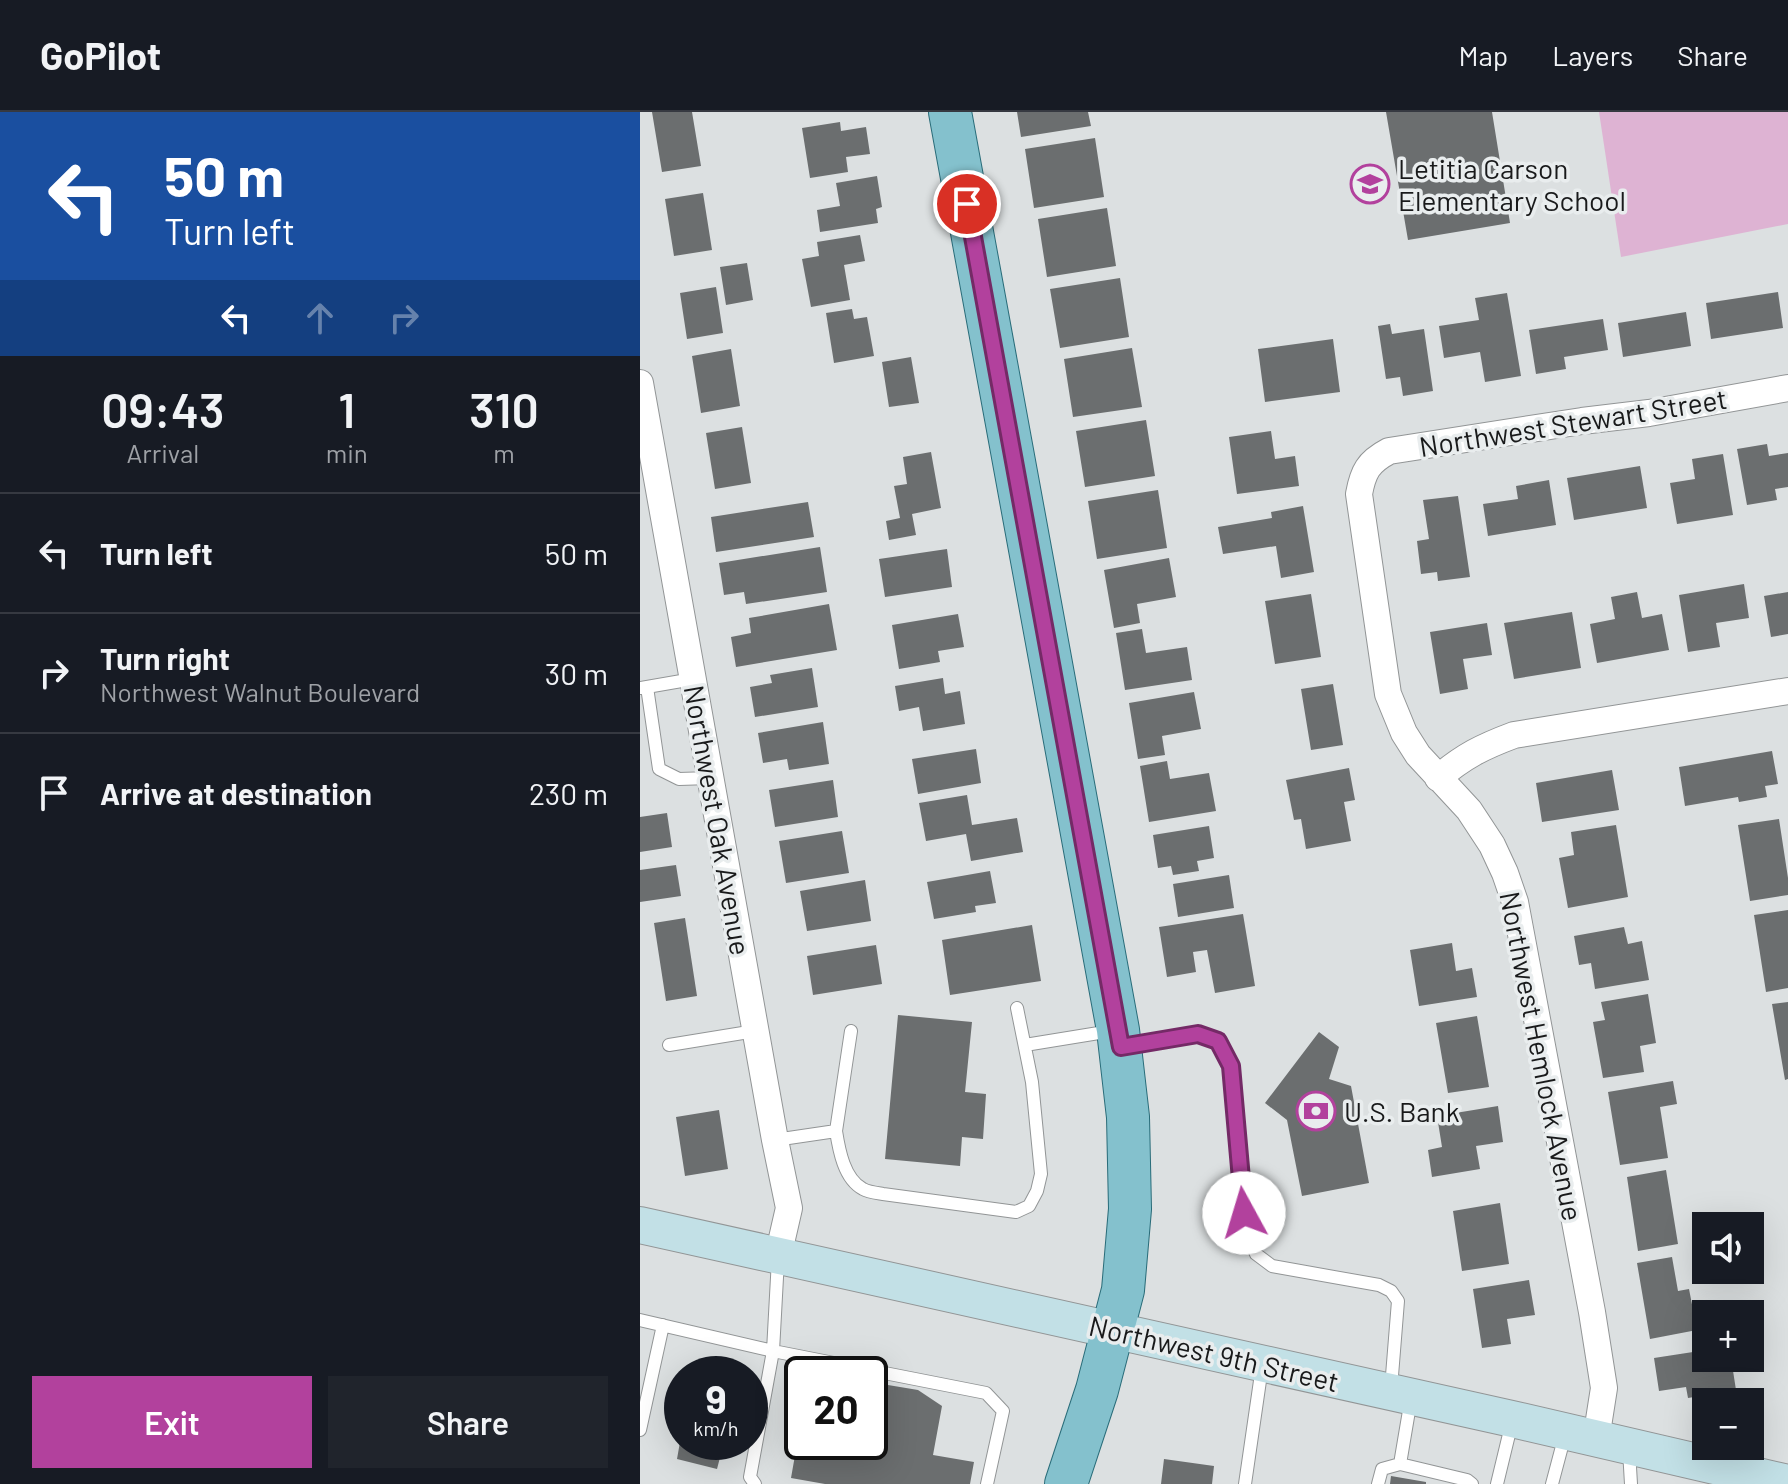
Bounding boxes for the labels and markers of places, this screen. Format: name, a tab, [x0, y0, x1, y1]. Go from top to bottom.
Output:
place label: Letitia Carson Elementary School	[1398, 151, 1626, 217]
school or university icon: Letitia Carson Elementary School	[1349, 163, 1391, 205]
pin	[933, 170, 1001, 238]
bank icon: U.S. Bank	[1295, 1090, 1337, 1132]
place label: U.S. Bank	[1344, 1094, 1460, 1128]

